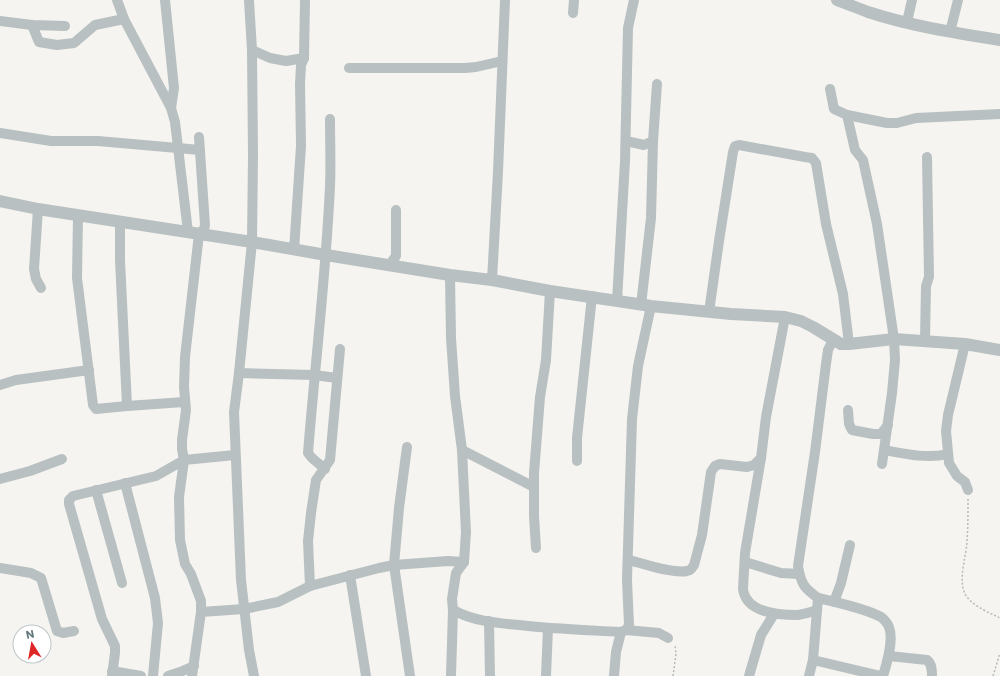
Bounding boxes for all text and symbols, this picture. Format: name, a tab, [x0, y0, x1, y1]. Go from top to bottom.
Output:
north arrow	[12, 624, 52, 664]
text: N	[25, 627, 35, 641]

